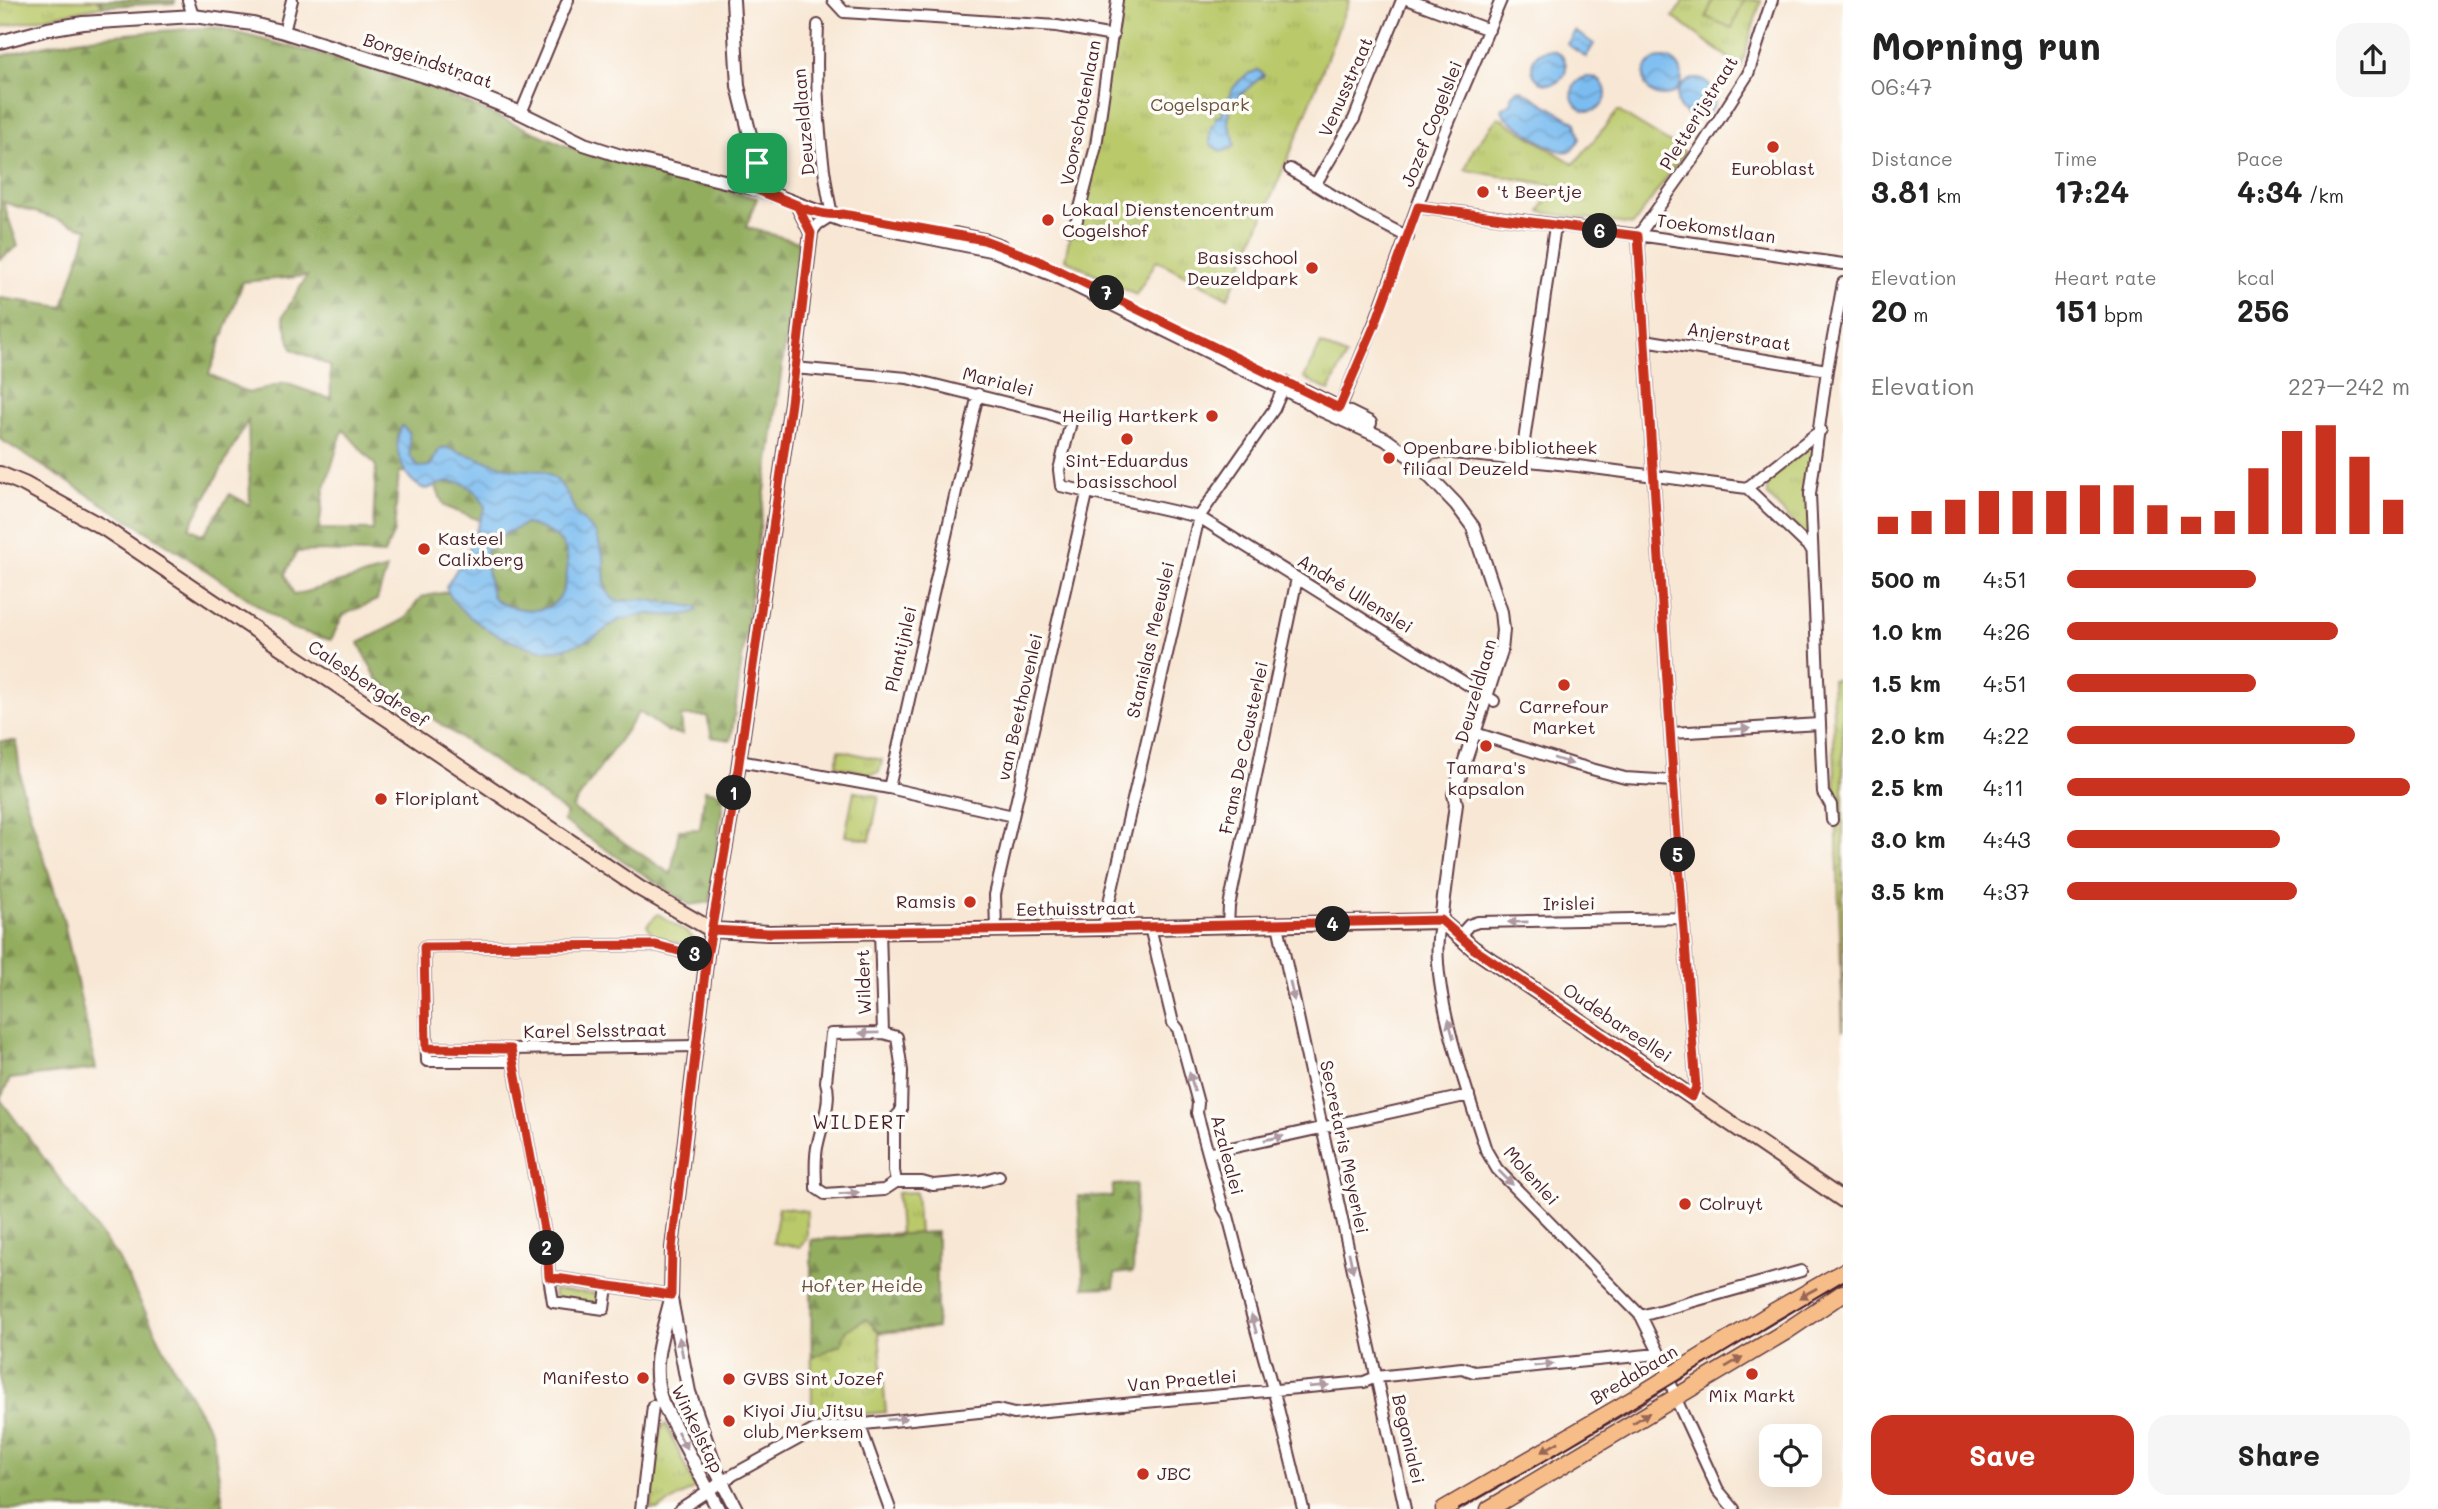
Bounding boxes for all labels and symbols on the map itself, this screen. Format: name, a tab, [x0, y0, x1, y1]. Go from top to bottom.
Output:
street label: Borgeindstraat	[360, 27, 496, 93]
street label: Venusstraat	[1312, 33, 1378, 141]
street label: Voorschotenlaan	[1054, 38, 1106, 188]
street label: Pletterijstraat	[1653, 51, 1743, 174]
street label: Jozef Cogelslei	[1395, 57, 1467, 190]
street label: Deuzeldlaan	[786, 68, 820, 177]
park label: Cogelspark	[1150, 92, 1250, 116]
pin	[727, 133, 787, 193]
marker: Euroblast	[1765, 139, 1781, 155]
place label: Euroblast	[1731, 156, 1815, 180]
place label: 't Beertje	[1497, 179, 1582, 203]
marker: 't Beertje	[1475, 184, 1491, 200]
place label: Lokaal Dienstencentrum Cogelshof	[1062, 197, 1274, 242]
street label: Toekomstlaan	[1655, 208, 1777, 248]
marker: Lokaal Dienstencentrum Cogelshof	[1040, 212, 1056, 228]
pin: 6	[1582, 214, 1618, 248]
place label: Basisschool Deuzeldpark	[1187, 245, 1298, 290]
marker: Basisschool Deuzeldpark	[1304, 260, 1320, 276]
pin: 7	[1090, 276, 1124, 310]
street label: Anjerstraat	[1686, 316, 1793, 356]
street label: Marialei	[960, 361, 1036, 401]
place label: Heilig Hartkerk	[1062, 403, 1198, 427]
marker: Heilig Hartkerk	[1204, 408, 1220, 424]
marker: Sint-Eduardus basisschool	[1119, 431, 1135, 447]
place label: Openbare bibliotheek filiaal Deuzeld	[1403, 435, 1597, 480]
place label: Sint-Eduardus basisschool	[1066, 448, 1188, 493]
marker: Openbare bibliotheek filiaal Deuzeld	[1381, 450, 1397, 466]
place label: Kasteel Calixberg	[438, 526, 523, 571]
marker: Kasteel Calixberg	[416, 541, 432, 557]
street label: André Ullenslei	[1293, 548, 1418, 638]
street label: Stanislas Meeuslei	[1120, 559, 1180, 720]
street label: Plantijnlei	[879, 604, 922, 694]
street label: van Beethovenlei	[990, 631, 1048, 783]
street label: Calesbergdreef	[304, 634, 434, 733]
street label: Deuzeldlaan	[1449, 636, 1501, 746]
street label: Frans De Ceusterlei	[1213, 659, 1273, 836]
marker: Carrefour Market	[1556, 677, 1572, 693]
place label: Carrefour Market	[1519, 694, 1609, 739]
one-way arrow	[1729, 723, 1751, 734]
marker: Tamara's kapsalon	[1478, 738, 1494, 754]
place label: Tamara's kapsalon	[1446, 755, 1526, 800]
one-way arrow	[1553, 756, 1574, 767]
pin: 1	[716, 776, 752, 810]
place label: Floriplant	[395, 786, 480, 810]
marker: Floriplant	[373, 791, 389, 807]
pin: 5	[1660, 838, 1696, 872]
place label: Ramsis	[896, 889, 956, 913]
street label: Irislei	[1543, 891, 1595, 915]
marker: Ramsis	[962, 894, 978, 910]
street label: Eethuisstraat	[1016, 895, 1136, 921]
pin: 4	[1316, 906, 1350, 942]
one-way arrow	[1507, 916, 1529, 928]
pin: 3	[678, 936, 712, 972]
street label: Wildert	[850, 949, 876, 1015]
street label: Oudebareellei	[1558, 977, 1677, 1067]
one-way arrow	[1286, 980, 1297, 1002]
street label: Karel Selsstraat	[523, 1017, 667, 1043]
one-way arrow	[1445, 1018, 1456, 1040]
one-way arrow	[858, 1028, 880, 1039]
street label: Secretaris Meyerlei	[1315, 1058, 1375, 1236]
one-way arrow	[1186, 1070, 1197, 1092]
district label: WILDERT	[812, 1109, 908, 1134]
street label: Azalealei	[1206, 1112, 1250, 1197]
one-way arrow	[1263, 1133, 1285, 1144]
street label: Molenlei	[1499, 1141, 1565, 1210]
one-way arrow	[1497, 1170, 1514, 1186]
one-way arrow	[838, 1187, 860, 1198]
place label: Colruyt	[1699, 1191, 1763, 1215]
marker: Colruyt	[1677, 1196, 1693, 1212]
pin: 2	[530, 1230, 564, 1266]
one-way arrow	[1345, 1251, 1356, 1273]
park label: Hof ter Heide	[801, 1273, 923, 1297]
one-way arrow	[1798, 1287, 1818, 1299]
one-way arrow	[1248, 1313, 1259, 1335]
one-way arrow	[675, 1336, 686, 1358]
street label: Bredabaan	[1585, 1339, 1682, 1410]
one-way arrow	[1724, 1356, 1743, 1368]
one-way arrow	[1533, 1359, 1555, 1370]
street label: Van Praetlei	[1126, 1363, 1238, 1397]
place label: Manifesto	[542, 1365, 629, 1389]
place label: GVBS Sint Jozef	[743, 1366, 884, 1390]
marker: Mix Markt	[1744, 1366, 1760, 1382]
marker: Manifesto	[635, 1370, 651, 1386]
marker: GVBS Sint Jozef	[721, 1371, 737, 1387]
street label: Winkelstap	[666, 1380, 730, 1477]
one-way arrow	[1308, 1380, 1330, 1391]
place label: Mix Markt	[1709, 1383, 1795, 1407]
street label: Begonialei	[1387, 1392, 1431, 1486]
place label: Kiyoi Jiu Jitsu club Merksem	[743, 1398, 864, 1443]
one-way arrow	[1631, 1412, 1650, 1424]
marker: Kiyoi Jiu Jitsu club Merksem	[721, 1413, 737, 1429]
one-way arrow	[887, 1413, 909, 1424]
one-way arrow	[676, 1430, 688, 1449]
one-way arrow	[1541, 1441, 1560, 1454]
place label: JBC	[1157, 1461, 1191, 1485]
marker: JBC	[1135, 1466, 1151, 1482]

